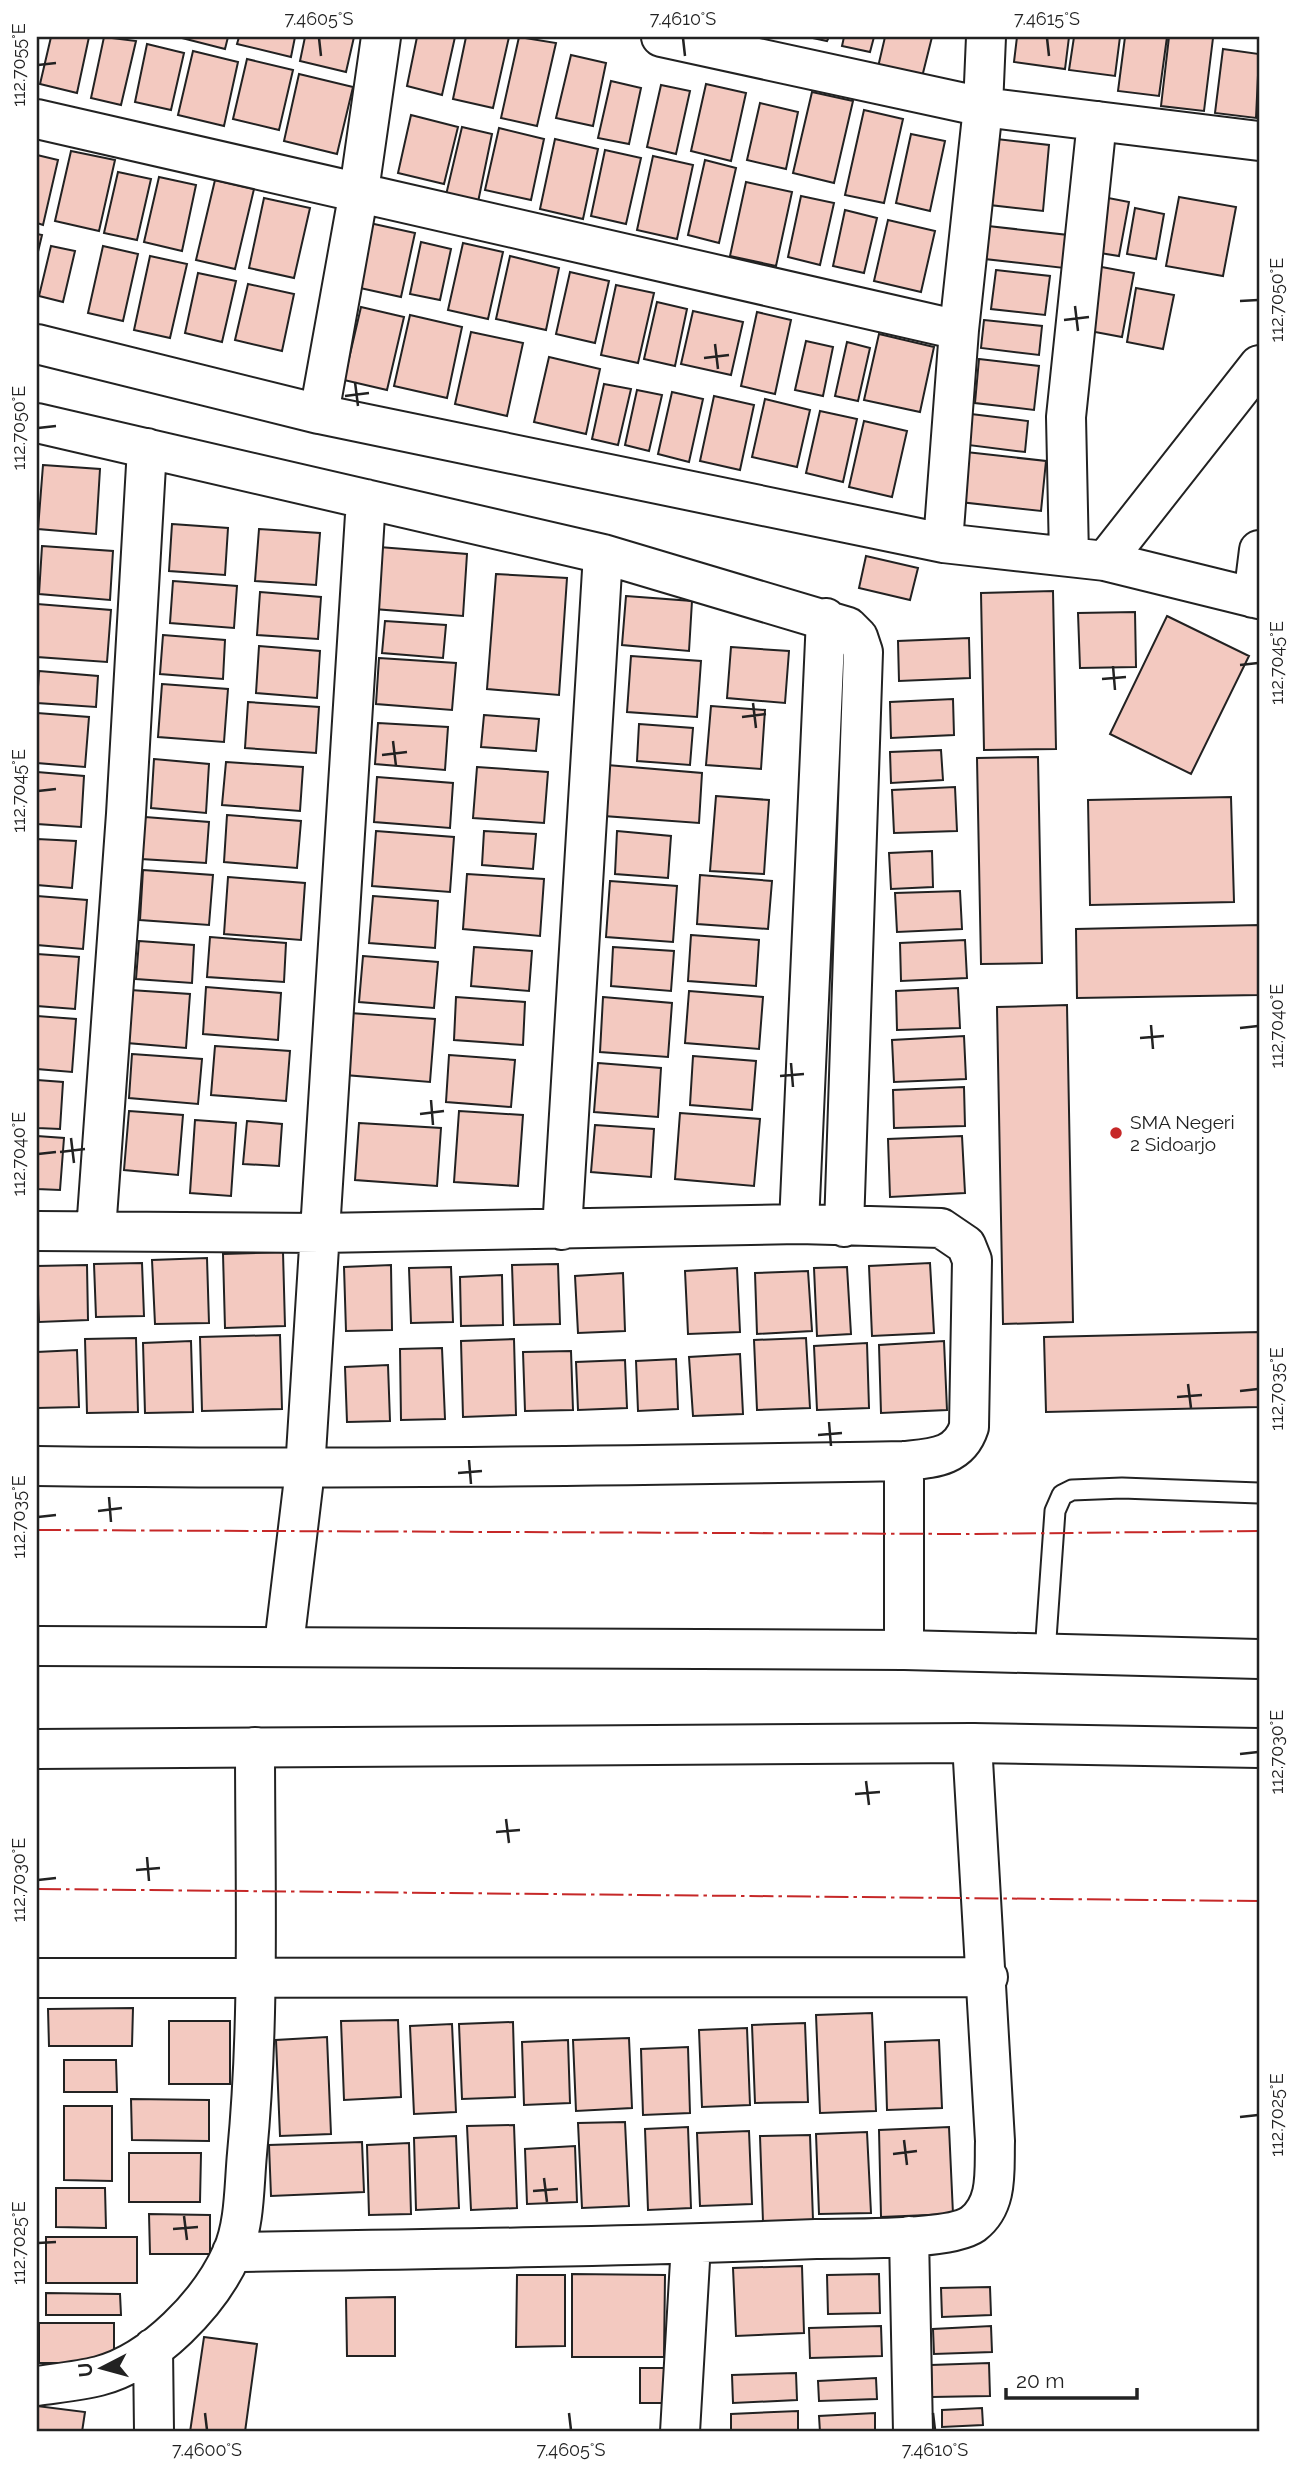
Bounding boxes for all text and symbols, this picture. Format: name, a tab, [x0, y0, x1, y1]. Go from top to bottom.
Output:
text: 7.4605°S	[284, 8, 354, 29]
text: 7.4610°S	[650, 8, 716, 29]
text: 7.4615°S	[1014, 8, 1080, 29]
text: 112.7055°E	[8, 23, 29, 107]
text: 112.7050°E	[1266, 258, 1287, 342]
text: 112.7050°E	[8, 386, 29, 470]
text: 112.7045°E	[1266, 621, 1287, 705]
text: 112.7045°E	[8, 749, 29, 833]
text: 112.7040°E	[1266, 984, 1287, 1068]
place label: SMA Negeri 2 Sidoarjo	[1130, 1111, 1235, 1155]
text: 112.7040°E	[8, 1112, 29, 1196]
marker: SMA Negeri 2 Sidoarjo	[1108, 1125, 1124, 1141]
text: 112.7035°E	[1266, 1347, 1287, 1431]
text: 112.7035°E	[8, 1475, 29, 1559]
text: 112.7030°E	[1266, 1710, 1287, 1794]
text: 112.7030°E	[8, 1838, 29, 1922]
text: 112.7025°E	[1266, 2073, 1287, 2157]
text: 112.7025°E	[8, 2201, 29, 2285]
north arrow	[66, 2332, 136, 2402]
scale bar	[1006, 2357, 1137, 2401]
text: U	[73, 2362, 97, 2378]
text: 20 m	[1016, 2368, 1064, 2393]
text: 7.4600°S	[172, 2439, 242, 2460]
text: 7.4605°S	[536, 2439, 606, 2460]
text: 7.4610°S	[902, 2439, 968, 2460]

